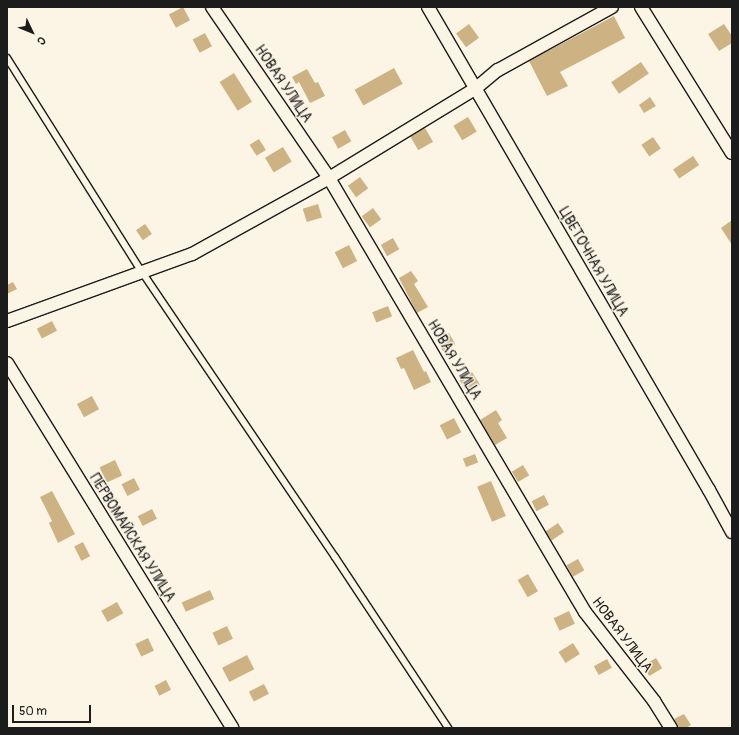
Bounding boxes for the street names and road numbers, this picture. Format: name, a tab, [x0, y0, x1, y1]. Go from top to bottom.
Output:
street label: НОВАЯ УЛИЦА	[251, 42, 315, 126]
street label: ЦВЕТОЧНАЯ УЛИЦА	[555, 204, 631, 320]
street label: НОВАЯ УЛИЦА	[424, 317, 484, 403]
street label: ПЕРВОМАЙСКАЯ УЛИЦА	[86, 471, 178, 605]
street label: НОВАЯ УЛИЦА	[588, 594, 656, 676]

